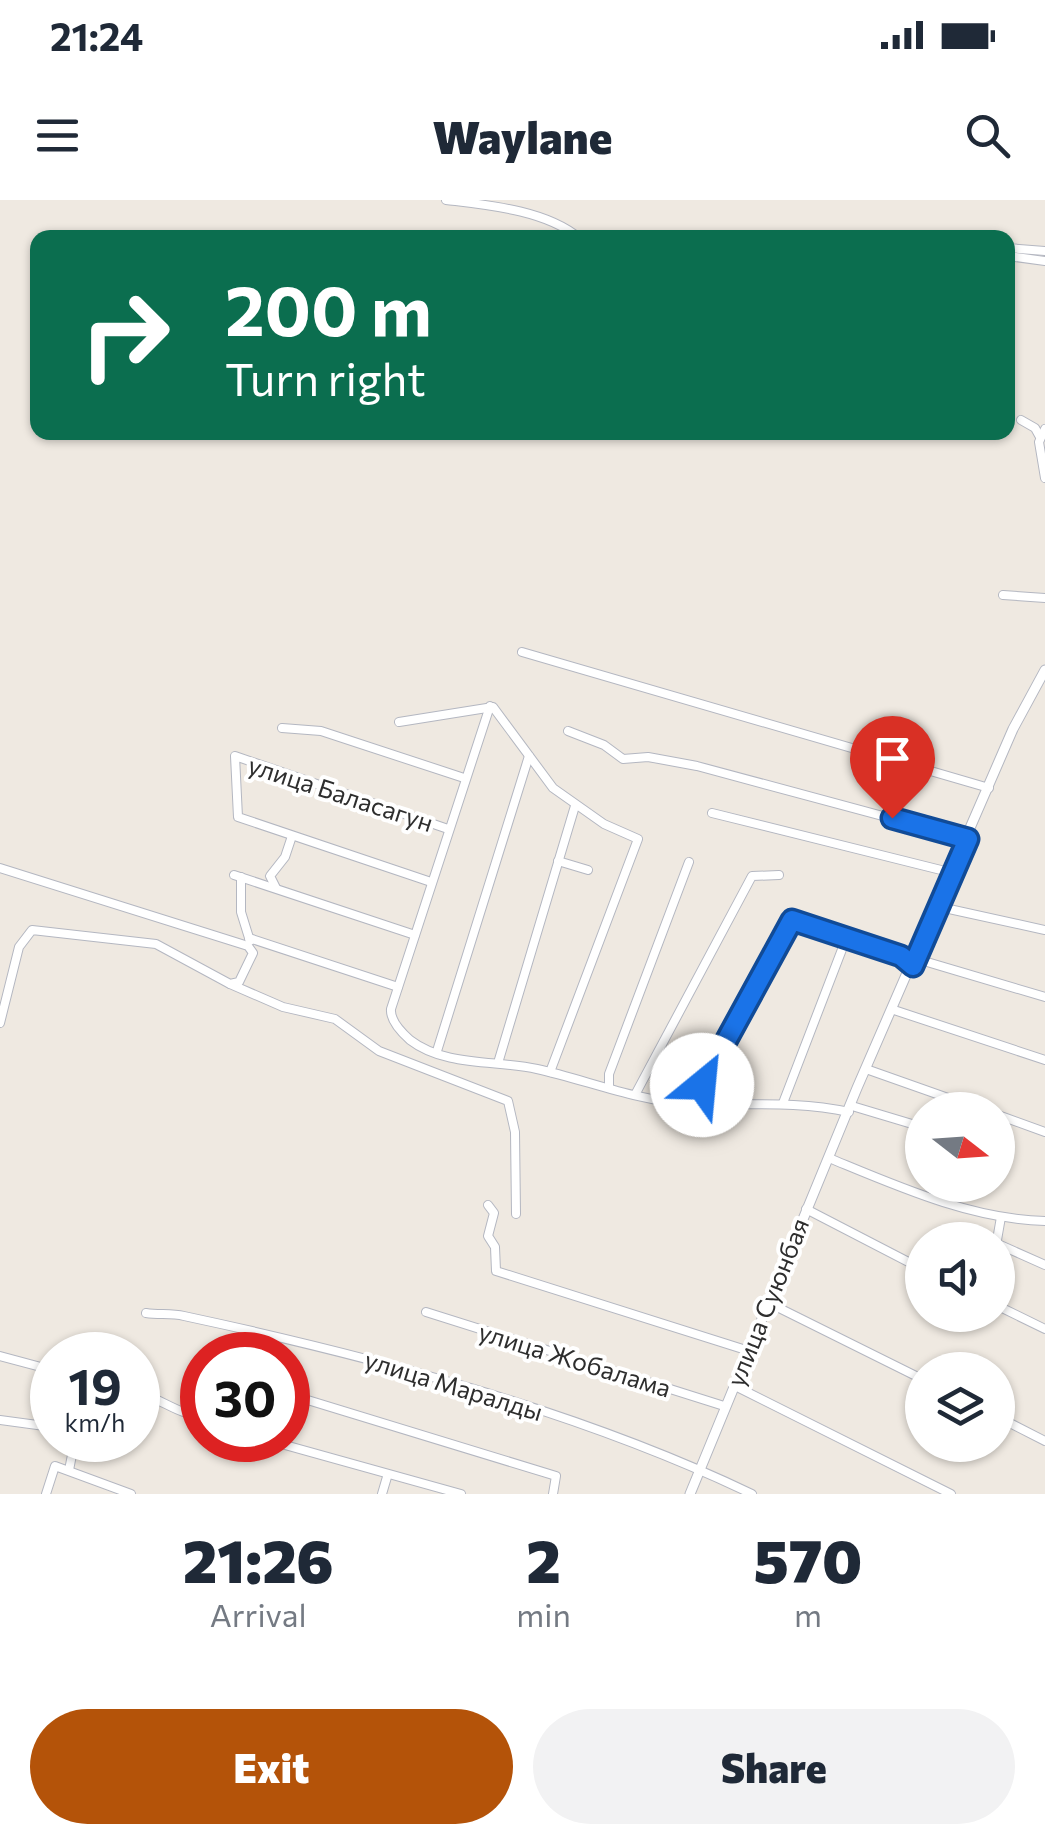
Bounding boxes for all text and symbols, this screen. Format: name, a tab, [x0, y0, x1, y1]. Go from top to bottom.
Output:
text: 21:24	[50, 12, 143, 59]
icon: menu	[30, 108, 85, 163]
text: Waylane	[433, 108, 612, 163]
icon: search	[960, 108, 1015, 163]
text: 200 m	[225, 265, 432, 350]
icon: right	[60, 270, 190, 400]
text: Turn right	[225, 350, 426, 405]
pin	[850, 716, 935, 819]
icon: arrive	[865, 731, 920, 786]
street label: улица Баласагун	[245, 749, 437, 837]
position arrow	[650, 1033, 754, 1137]
north arrow	[905, 1092, 1015, 1202]
map controls	[905, 1092, 1015, 1462]
street label: улица Суюнбая	[720, 1214, 814, 1390]
button: sound	[905, 1222, 1015, 1332]
street label: улица Жобалама	[475, 1316, 675, 1402]
speed limit sign: 30	[180, 1332, 310, 1462]
street label: улица Маралды	[361, 1344, 547, 1426]
button: layers	[905, 1352, 1015, 1462]
text: 19	[68, 1354, 122, 1415]
text: km/h	[65, 1407, 125, 1437]
text: 21:26	[183, 1522, 334, 1595]
text: 2	[526, 1522, 561, 1595]
text: 570	[754, 1522, 862, 1595]
text: Arrival	[210, 1594, 307, 1634]
text: min	[516, 1594, 571, 1634]
text: m	[794, 1594, 822, 1634]
button: Exit	[30, 1709, 513, 1824]
button: Share	[533, 1709, 1015, 1824]

